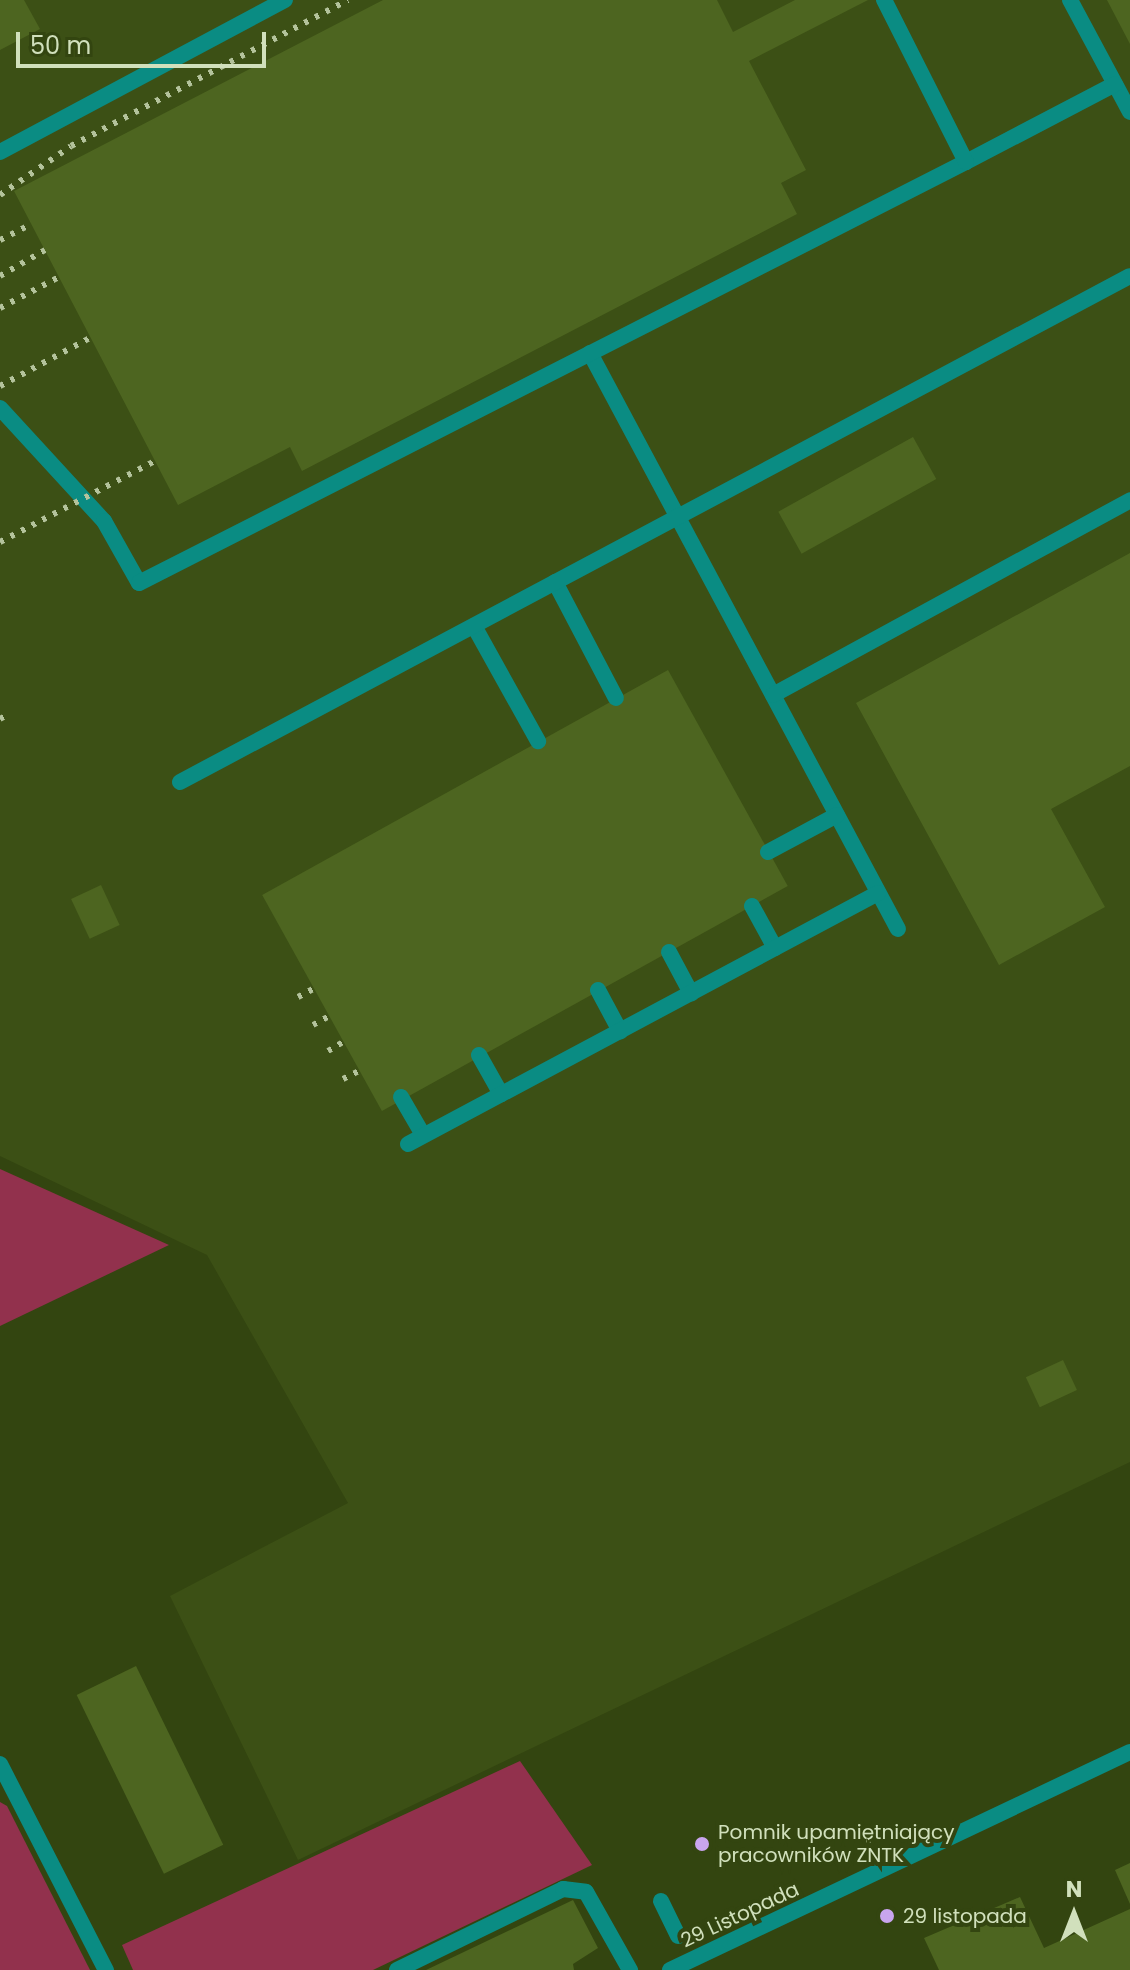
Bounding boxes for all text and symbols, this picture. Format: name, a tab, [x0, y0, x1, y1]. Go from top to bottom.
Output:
scale bar	[20, 16, 270, 66]
text: 50 m	[30, 29, 91, 62]
place label: Pomnik upamiętniający pracowników ZNTK	[718, 1820, 954, 1867]
marker: Pomnik upamiętniający pracowników ZNTK	[693, 1835, 711, 1853]
north arrow	[1034, 1874, 1114, 1954]
text: N	[1066, 1874, 1082, 1905]
street label: 29 Listopada	[677, 1877, 803, 1953]
place label: 29 listopada	[903, 1904, 1027, 1928]
marker: 29 listopada	[878, 1907, 896, 1925]

